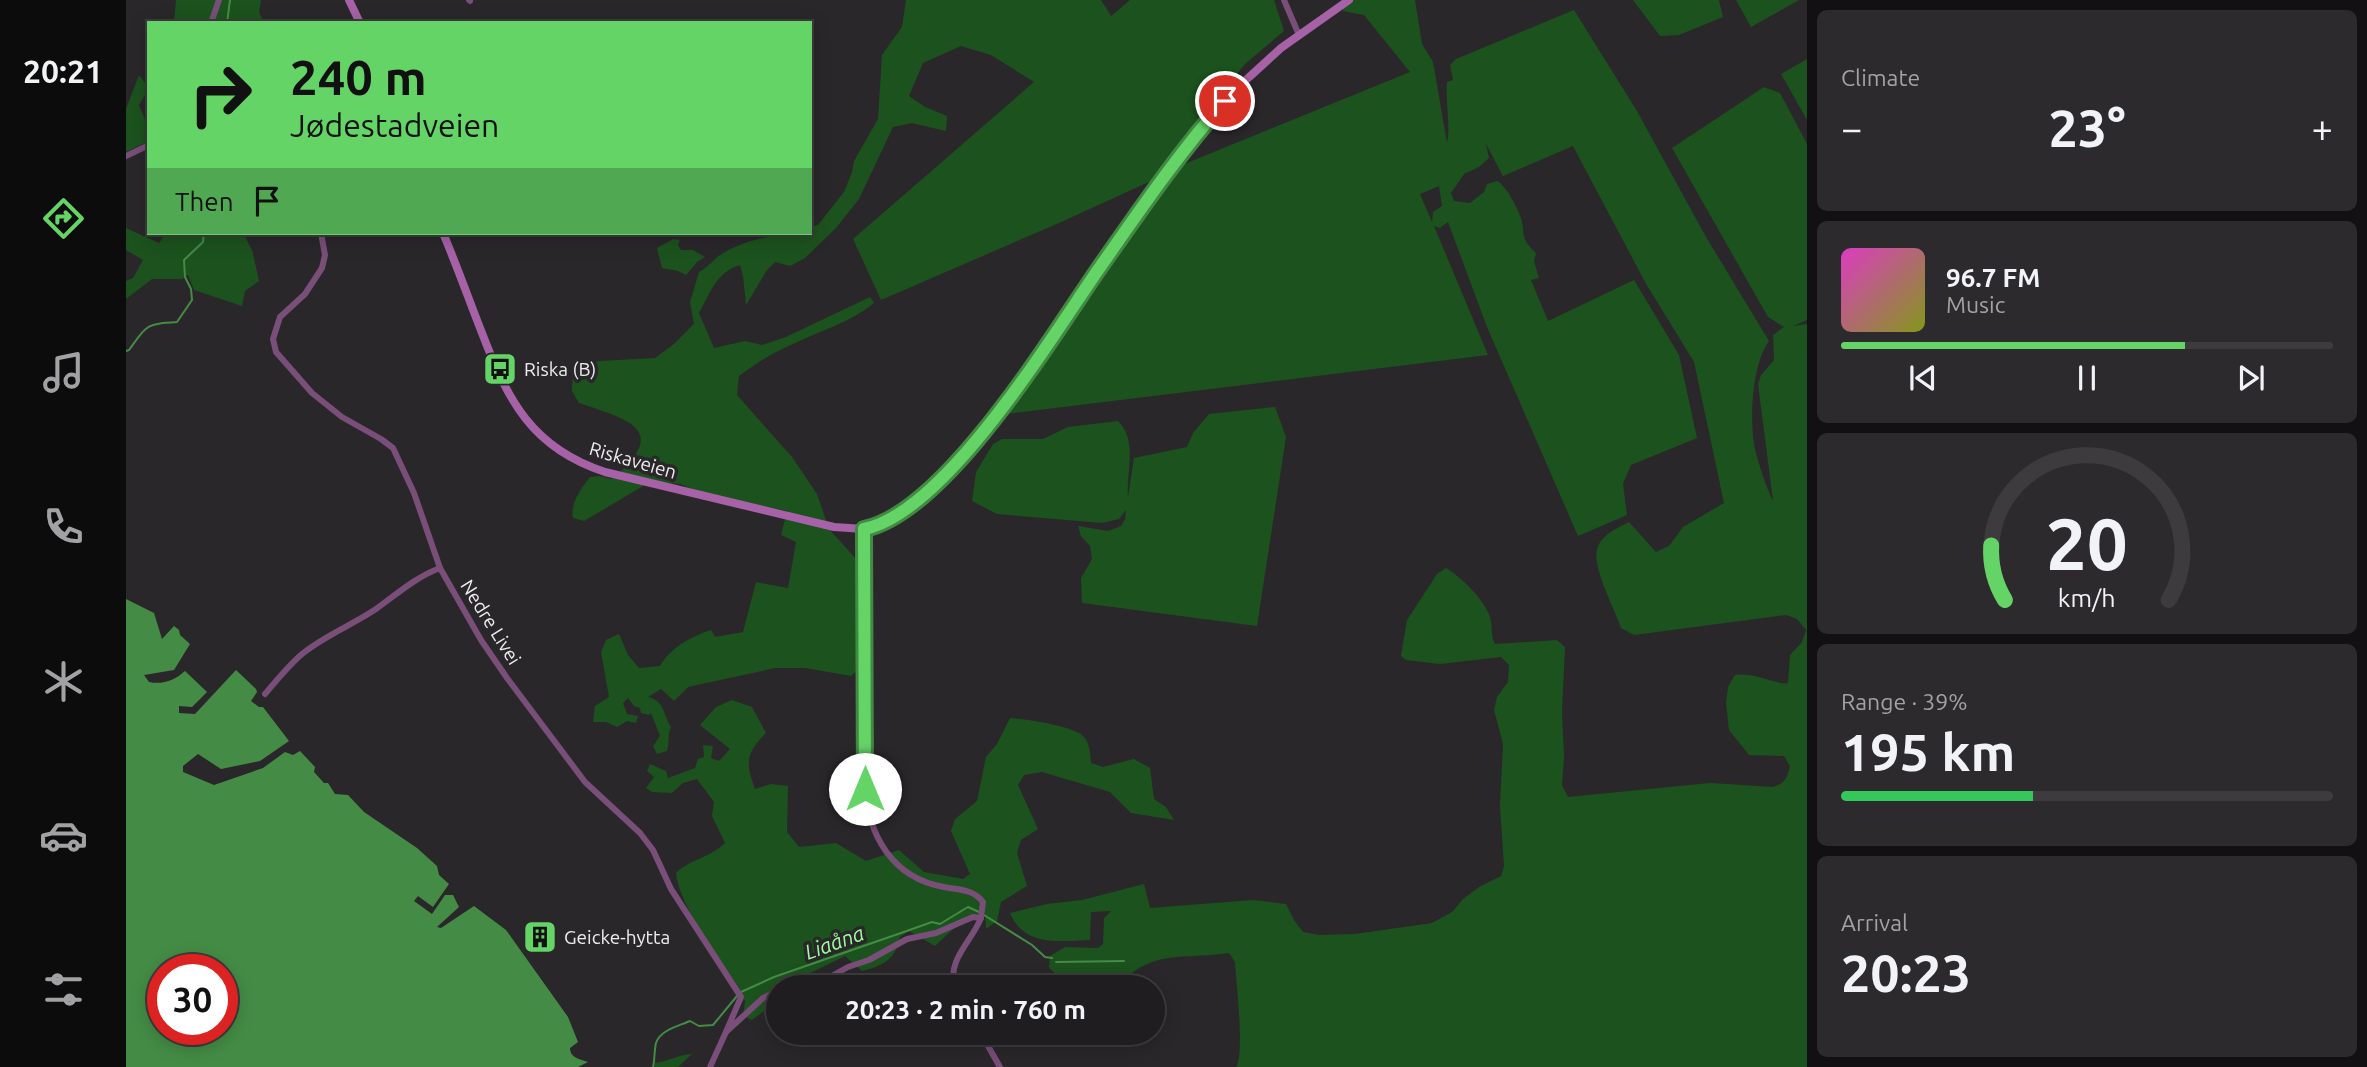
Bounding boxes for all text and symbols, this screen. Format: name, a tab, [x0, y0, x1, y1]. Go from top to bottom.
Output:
icon: right	[175, 49, 266, 140]
text: 240 m	[290, 49, 427, 104]
text: 20:21	[23, 53, 103, 89]
text: Climate	[1841, 65, 1920, 90]
pin	[1195, 71, 1255, 131]
icon: arrive	[1206, 82, 1244, 120]
text: 23°	[2048, 99, 2126, 157]
text: Jødestadveien	[290, 107, 499, 143]
text: −	[1841, 107, 1862, 149]
text: +	[2312, 107, 2333, 149]
icon: arrive	[248, 182, 286, 220]
text: Then	[175, 187, 234, 216]
icon: directions	[39, 194, 88, 243]
text: 96.7 FM	[1946, 263, 2040, 292]
text: Music	[1946, 292, 2005, 317]
icon: music	[39, 348, 88, 397]
bus stop icon: Riska (B)	[481, 350, 519, 388]
place label: Riska (B)	[524, 358, 596, 380]
icon: previous	[1904, 359, 1942, 397]
icon: pause	[2068, 359, 2106, 397]
icon: next	[2232, 359, 2270, 397]
street label: Riskaveien	[587, 437, 679, 483]
icon: phone	[39, 502, 88, 551]
text: 20	[2046, 502, 2128, 584]
street label: Nedre Livei	[456, 576, 526, 668]
text: km/h	[2058, 583, 2116, 611]
icon: climate	[39, 657, 88, 706]
text: Range · 39%	[1841, 689, 1968, 714]
text: 195 km	[1841, 723, 2015, 781]
position arrow	[828, 752, 902, 826]
icon: car	[39, 811, 88, 860]
text: Arrival	[1841, 910, 1908, 935]
building icon: Geicke-hytta	[521, 918, 559, 956]
water label: Liaåna	[801, 920, 867, 964]
place label: Geicke-hytta	[564, 926, 670, 948]
text: 20:23	[1841, 944, 1971, 1002]
speed limit sign: 30	[147, 954, 238, 1045]
icon: filters	[39, 965, 88, 1014]
text: 20:23 · 2 min · 760 m	[845, 995, 1086, 1024]

